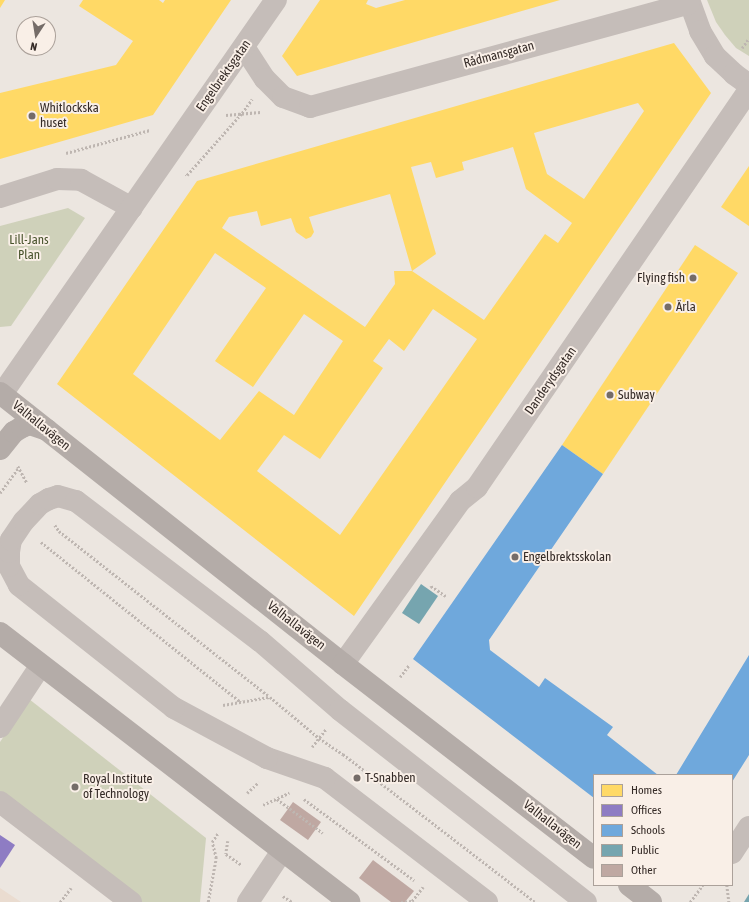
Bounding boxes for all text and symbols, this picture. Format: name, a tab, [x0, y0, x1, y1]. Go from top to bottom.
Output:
north arrow	[16, 16, 56, 56]
street label: Engelbrektsgatan	[194, 37, 254, 115]
street label: Rådmansgatan	[462, 38, 536, 72]
text: N	[29, 40, 38, 53]
place label: Whitlockska huset	[40, 101, 99, 132]
marker: Whitlockska huset	[27, 111, 37, 121]
park label: Lill-Jans Plan	[9, 233, 49, 264]
place label: Flying fish	[637, 270, 685, 286]
marker: Flying fish	[688, 273, 698, 283]
place label: Ärla	[676, 299, 696, 315]
marker: Ärla	[663, 302, 673, 312]
street label: Danderydsgatan	[522, 344, 580, 418]
place label: Subway	[618, 387, 655, 403]
marker: Subway	[605, 390, 615, 400]
street label: Valhallavägen	[9, 398, 73, 454]
place label: Engelbrektsskolan	[523, 549, 611, 565]
marker: Engelbrektsskolan	[510, 552, 520, 562]
street label: Valhallavägen	[264, 598, 328, 654]
place label: T-Snabben	[365, 770, 416, 786]
place label: Royal Institute of Technology	[83, 772, 152, 803]
marker: T-Snabben	[352, 773, 362, 783]
legend	[593, 774, 733, 886]
marker: Royal Institute of Technology	[70, 782, 80, 792]
text: Homes	[631, 783, 662, 797]
street label: Valhallavägen	[520, 797, 584, 853]
text: Offices	[631, 803, 661, 817]
text: Schools	[631, 823, 665, 837]
text: Public	[631, 843, 659, 857]
text: Other	[631, 863, 656, 877]

